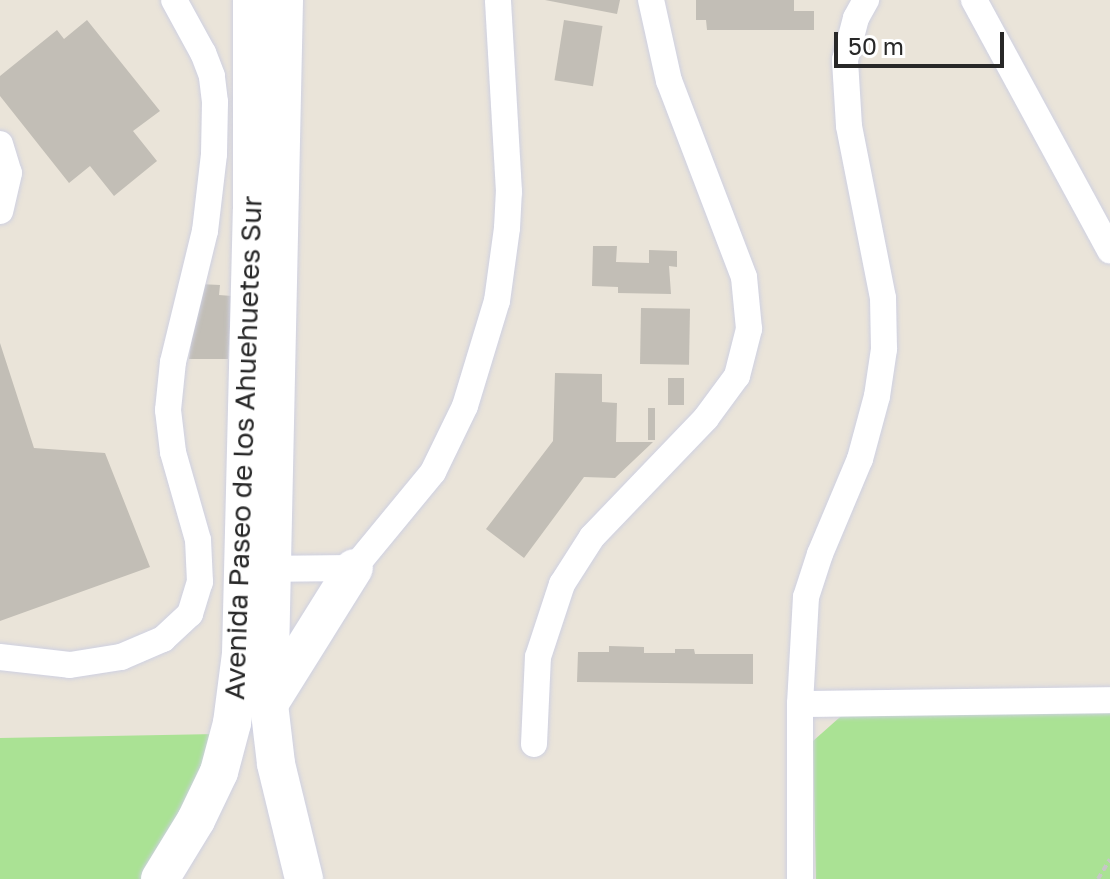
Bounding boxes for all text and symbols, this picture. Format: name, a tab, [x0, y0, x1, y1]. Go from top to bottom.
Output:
scale bar	[838, 16, 1008, 66]
text: 50 m	[848, 31, 904, 60]
street label: Avenida Paseo de los Ahuehuetes Sur	[217, 195, 269, 701]

